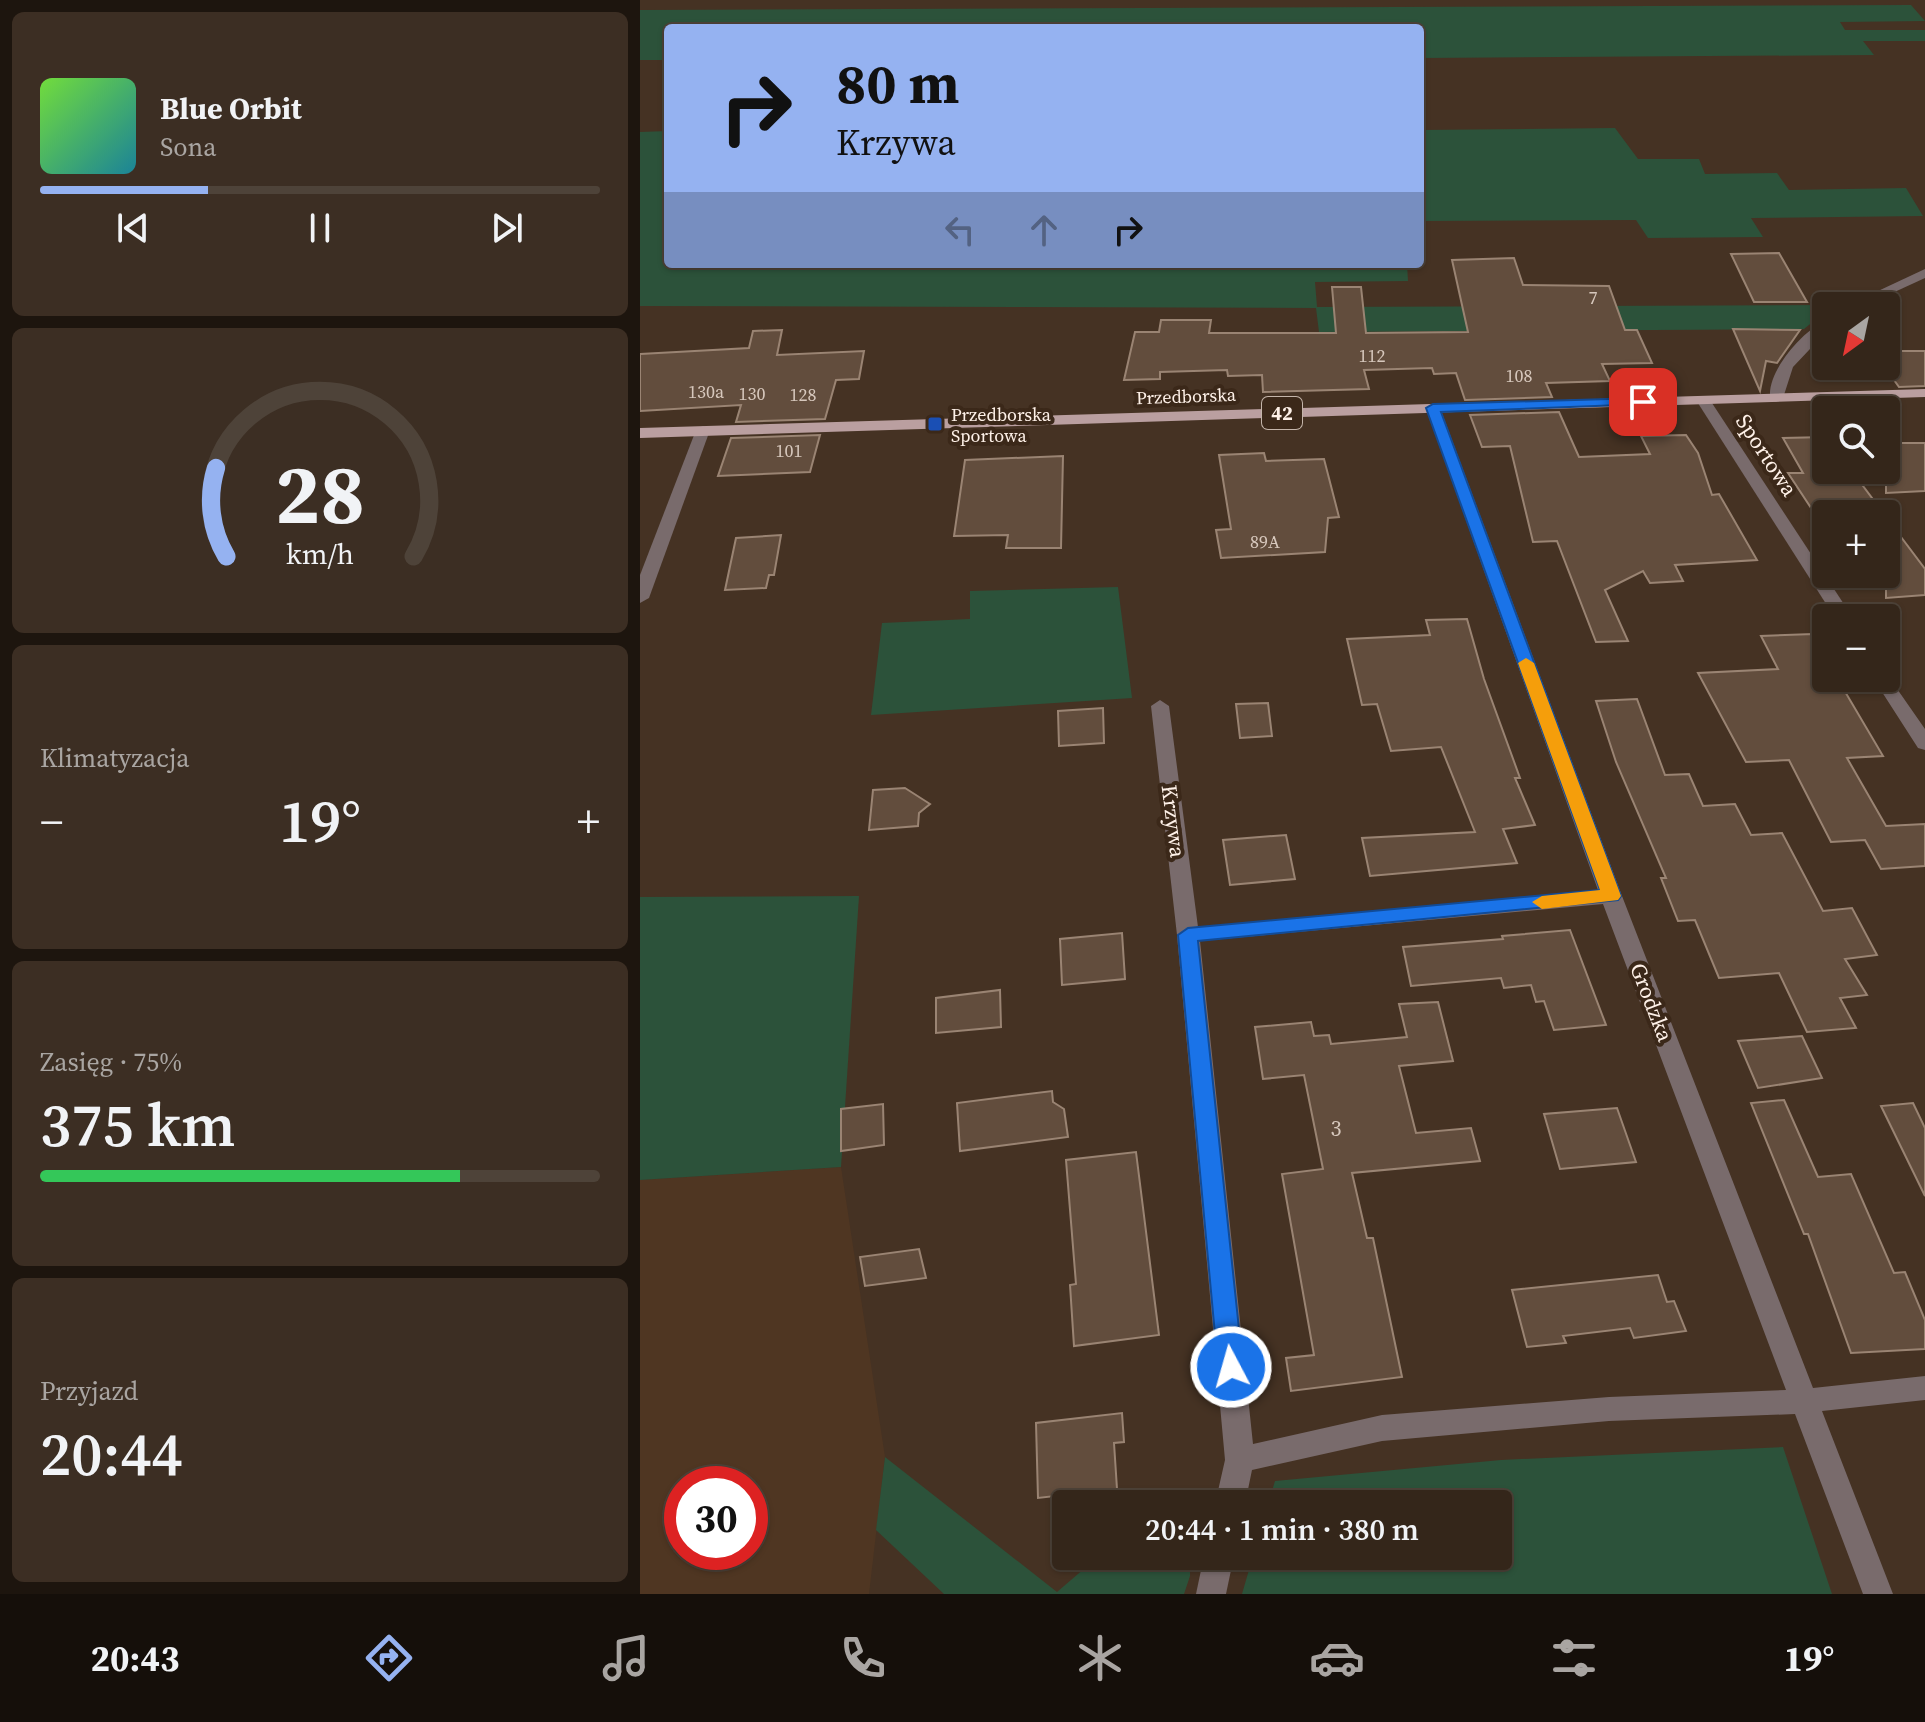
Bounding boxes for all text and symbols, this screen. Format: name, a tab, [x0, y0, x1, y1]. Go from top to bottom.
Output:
text: 80 m	[836, 45, 959, 122]
icon: right	[704, 56, 808, 160]
text: Blue Orbit	[160, 88, 302, 129]
text: Krzywa	[836, 118, 956, 167]
text: Sona	[160, 129, 217, 165]
icon: previous	[111, 206, 155, 250]
icon: pause	[298, 206, 342, 250]
icon: next	[485, 206, 529, 250]
icon: left	[938, 208, 982, 252]
icon: ahead	[1022, 208, 1066, 252]
icon: right	[1106, 208, 1150, 252]
house number: 7	[1589, 285, 1598, 310]
north arrow	[1812, 292, 1900, 380]
map controls	[1812, 292, 1900, 692]
house number: 112	[1359, 343, 1386, 368]
house number: 108	[1506, 363, 1533, 388]
pin	[1609, 368, 1677, 436]
house number: 130a	[688, 379, 725, 404]
icon: arrive	[1621, 380, 1665, 424]
house number: 130	[739, 381, 766, 406]
house number: 128	[790, 382, 817, 407]
street label: Przedborska	[1136, 382, 1237, 410]
button: search	[1812, 396, 1900, 484]
road number: 42	[1262, 397, 1302, 429]
place label: Przedborska Sportowa	[951, 402, 1052, 448]
street label: Sportowa	[1729, 408, 1805, 503]
marker: Przedborska Sportowa	[926, 415, 944, 433]
text: 28	[275, 436, 365, 550]
house number: 101	[776, 438, 803, 463]
button: +	[1812, 500, 1900, 588]
house number: 89A	[1250, 529, 1280, 554]
text: km/h	[286, 534, 354, 574]
button: −	[1812, 604, 1900, 692]
text: Klimatyzacja	[40, 740, 189, 776]
text: 19°	[279, 780, 361, 862]
street label: Krzywa	[1155, 783, 1193, 860]
text: −	[40, 791, 63, 852]
text: +	[577, 791, 600, 852]
street label: Grodzka	[1623, 958, 1681, 1046]
text: Zasięg · 75%	[40, 1044, 182, 1080]
text: 375 km	[40, 1084, 236, 1166]
house number: 3	[1330, 1113, 1342, 1143]
position arrow	[1189, 1325, 1273, 1409]
text: Przyjazd	[40, 1373, 138, 1409]
text: 20:44	[40, 1413, 183, 1495]
speed limit sign: 30	[664, 1466, 768, 1570]
text: 20:44 · 1 min · 380 m	[1145, 1509, 1419, 1550]
icon: directions	[361, 1630, 417, 1686]
icon: music	[598, 1630, 654, 1686]
icon: phone	[835, 1630, 891, 1686]
icon: climate	[1072, 1630, 1128, 1686]
icon: car	[1309, 1630, 1365, 1686]
icon: filters	[1546, 1630, 1602, 1686]
text: 20:43	[91, 1634, 179, 1683]
text: 19°	[1784, 1634, 1834, 1683]

